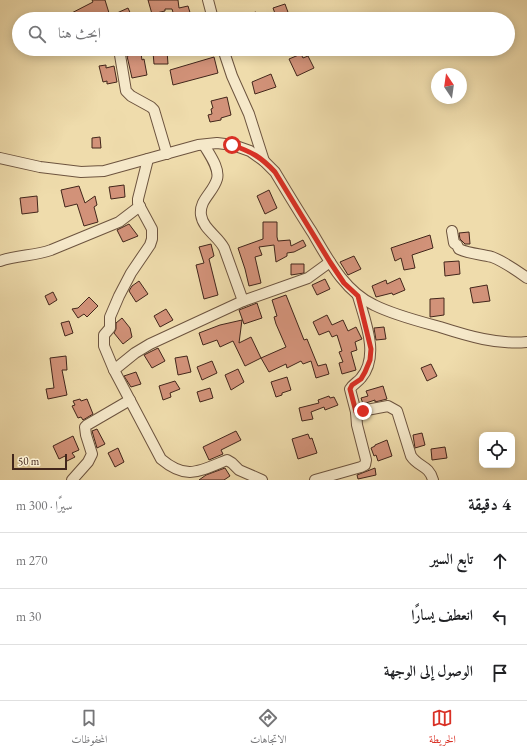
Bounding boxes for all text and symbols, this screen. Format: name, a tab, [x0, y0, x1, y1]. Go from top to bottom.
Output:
search box	[12, 12, 515, 56]
icon: search	[26, 23, 48, 45]
text: ابحث هنا	[58, 23, 101, 42]
north arrow	[431, 68, 467, 104]
route start	[223, 136, 241, 154]
route end	[354, 402, 372, 420]
map controls	[479, 432, 515, 468]
button: locate	[479, 432, 515, 468]
scale bar	[12, 452, 67, 471]
text: 50 m	[18, 454, 39, 468]
text: 4 دقيقة	[468, 493, 511, 515]
text: سيرًا · 300 m	[16, 497, 73, 514]
text: تابع السير	[430, 549, 473, 568]
icon: ahead	[489, 550, 511, 572]
text: 270 m	[16, 552, 47, 569]
text: انعطف يسارًا	[411, 605, 473, 624]
icon: left	[489, 606, 511, 628]
text: 30 m	[16, 608, 41, 625]
text: الوصول إلى الوجهة	[384, 661, 473, 680]
icon: arrive	[489, 662, 511, 684]
tab: المحفوظات	[71, 707, 107, 750]
tab: الاتجاهات	[250, 707, 287, 750]
tab: الخريطة	[429, 707, 456, 750]

